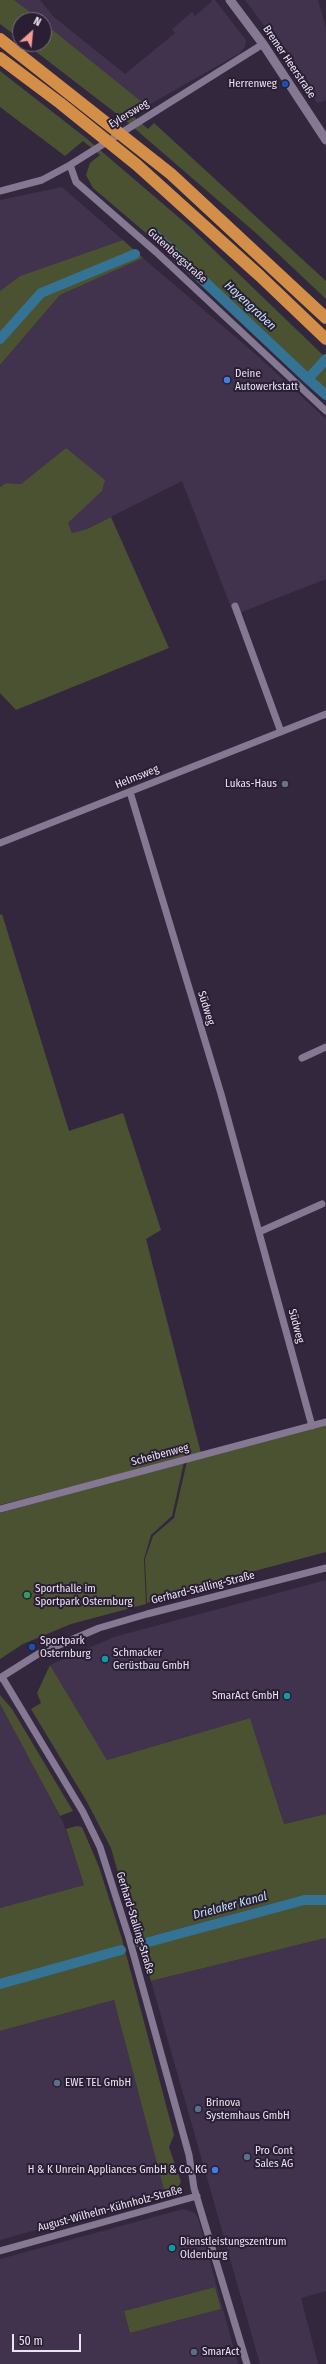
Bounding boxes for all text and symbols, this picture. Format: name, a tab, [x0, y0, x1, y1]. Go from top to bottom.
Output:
north arrow	[12, 12, 52, 52]
text: N	[31, 14, 43, 29]
street label: Bremer Heerstraße	[260, 23, 318, 101]
place label: Herrenweg	[228, 77, 277, 91]
marker: Herrenweg	[280, 79, 290, 89]
street label: Eylersweg	[107, 97, 151, 131]
street label: Gutenbergstraße	[145, 226, 209, 286]
water label: Hayengraben	[221, 278, 279, 334]
place label: Deine Autowerkstatt	[235, 367, 298, 393]
marker: Deine Autowerkstatt	[222, 375, 232, 385]
street label: Helmsweg	[113, 762, 161, 792]
place label: Lukas-Haus	[225, 777, 277, 791]
marker: Lukas-Haus	[280, 779, 290, 789]
street label: Südweg	[195, 989, 217, 1027]
street label: Südweg	[285, 1307, 307, 1345]
street label: Scheibenweg	[130, 1441, 190, 1469]
street label: Gerhard-Stalling-Straße	[150, 1569, 256, 1607]
place label: Sporthalle im Sportpark Osternburg	[35, 1582, 133, 1608]
marker: Sporthalle im Sportpark Osternburg	[22, 1590, 32, 1600]
place label: Sportpark Osternburg	[40, 1634, 91, 1660]
marker: Sportpark Osternburg	[27, 1642, 37, 1652]
place label: Schmacker Gerüstbau GmbH	[113, 1646, 189, 1672]
marker: Schmacker Gerüstbau GmbH	[100, 1654, 110, 1664]
place label: SmarAct GmbH	[212, 1689, 279, 1703]
marker: SmarAct GmbH	[282, 1691, 292, 1701]
street label: Gerhard-Stalling-Straße	[113, 1870, 157, 1976]
water label: Drielaker Kanal	[192, 1889, 268, 1923]
place label: EWE TEL GmbH	[65, 2076, 131, 2090]
marker: EWE TEL GmbH	[52, 2078, 62, 2088]
place label: Brinova Systemhaus GmbH	[206, 2096, 290, 2122]
marker: Brinova Systemhaus GmbH	[193, 2104, 203, 2114]
place label: Pro Cont Sales AG	[255, 2144, 293, 2170]
marker: Pro Cont Sales AG	[242, 2152, 252, 2162]
place label: H & K Unrein Appliances GmbH & Co. KG	[28, 2163, 207, 2177]
marker: H & K Unrein Appliances GmbH & Co. KG	[210, 2165, 220, 2175]
street label: August-Wilhelm-Kühnholz-Straße	[36, 2183, 184, 2235]
place label: Dienstleistungszentrum Oldenburg	[180, 2235, 286, 2261]
marker: Dienstleistungszentrum Oldenburg	[167, 2243, 177, 2253]
scale bar	[14, 2326, 83, 2352]
text: 50 m	[19, 2334, 43, 2348]
place label: SmarAct	[202, 2345, 239, 2359]
marker: SmarAct	[189, 2347, 199, 2357]

